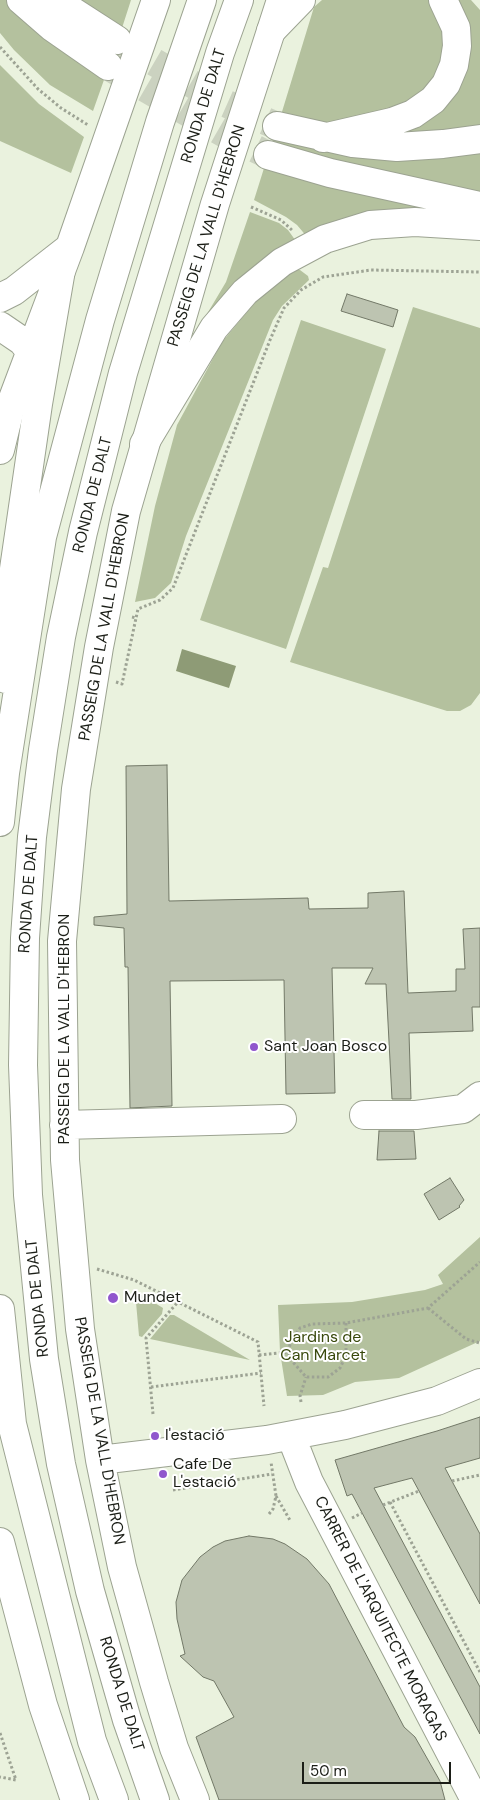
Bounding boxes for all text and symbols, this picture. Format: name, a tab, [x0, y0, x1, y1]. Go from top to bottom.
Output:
street label: RONDA DE DALT	[177, 46, 231, 166]
street label: PASSEIG DE LA VALL D'HEBRON	[164, 123, 250, 349]
street label: RONDA DE DALT	[69, 435, 117, 555]
street label: PASSEIG DE LA VALL D'HEBRON	[76, 512, 134, 742]
street label: RONDA DE DALT	[15, 834, 43, 954]
street label: PASSEIG DE LA VALL D'HEBRON	[55, 914, 75, 1144]
place label: Sant Joan Bosco	[264, 1037, 387, 1057]
marker: Sant Joan Bosco	[248, 1041, 260, 1053]
street label: RONDA DE DALT	[22, 1238, 54, 1358]
place label: Mundet	[124, 1288, 181, 1308]
marker: Mundet	[106, 1291, 120, 1305]
street label: PASSEIG DE LA VALL D'HEBRON	[70, 1316, 128, 1546]
park label: Jardins de Can Marcet	[280, 1328, 366, 1366]
place label: l'estació	[165, 1426, 225, 1446]
marker: l'estació	[149, 1430, 161, 1442]
place label: Cafe De L'estació	[173, 1455, 237, 1493]
marker: Cafe De L'estació	[157, 1468, 169, 1480]
street label: CARRER DE L'ARQUITECTE MORAGAS	[310, 1493, 450, 1745]
street label: RONDA DE DALT	[94, 1634, 148, 1754]
scale bar	[305, 1752, 454, 1784]
text: 50 m	[310, 1761, 347, 1781]

